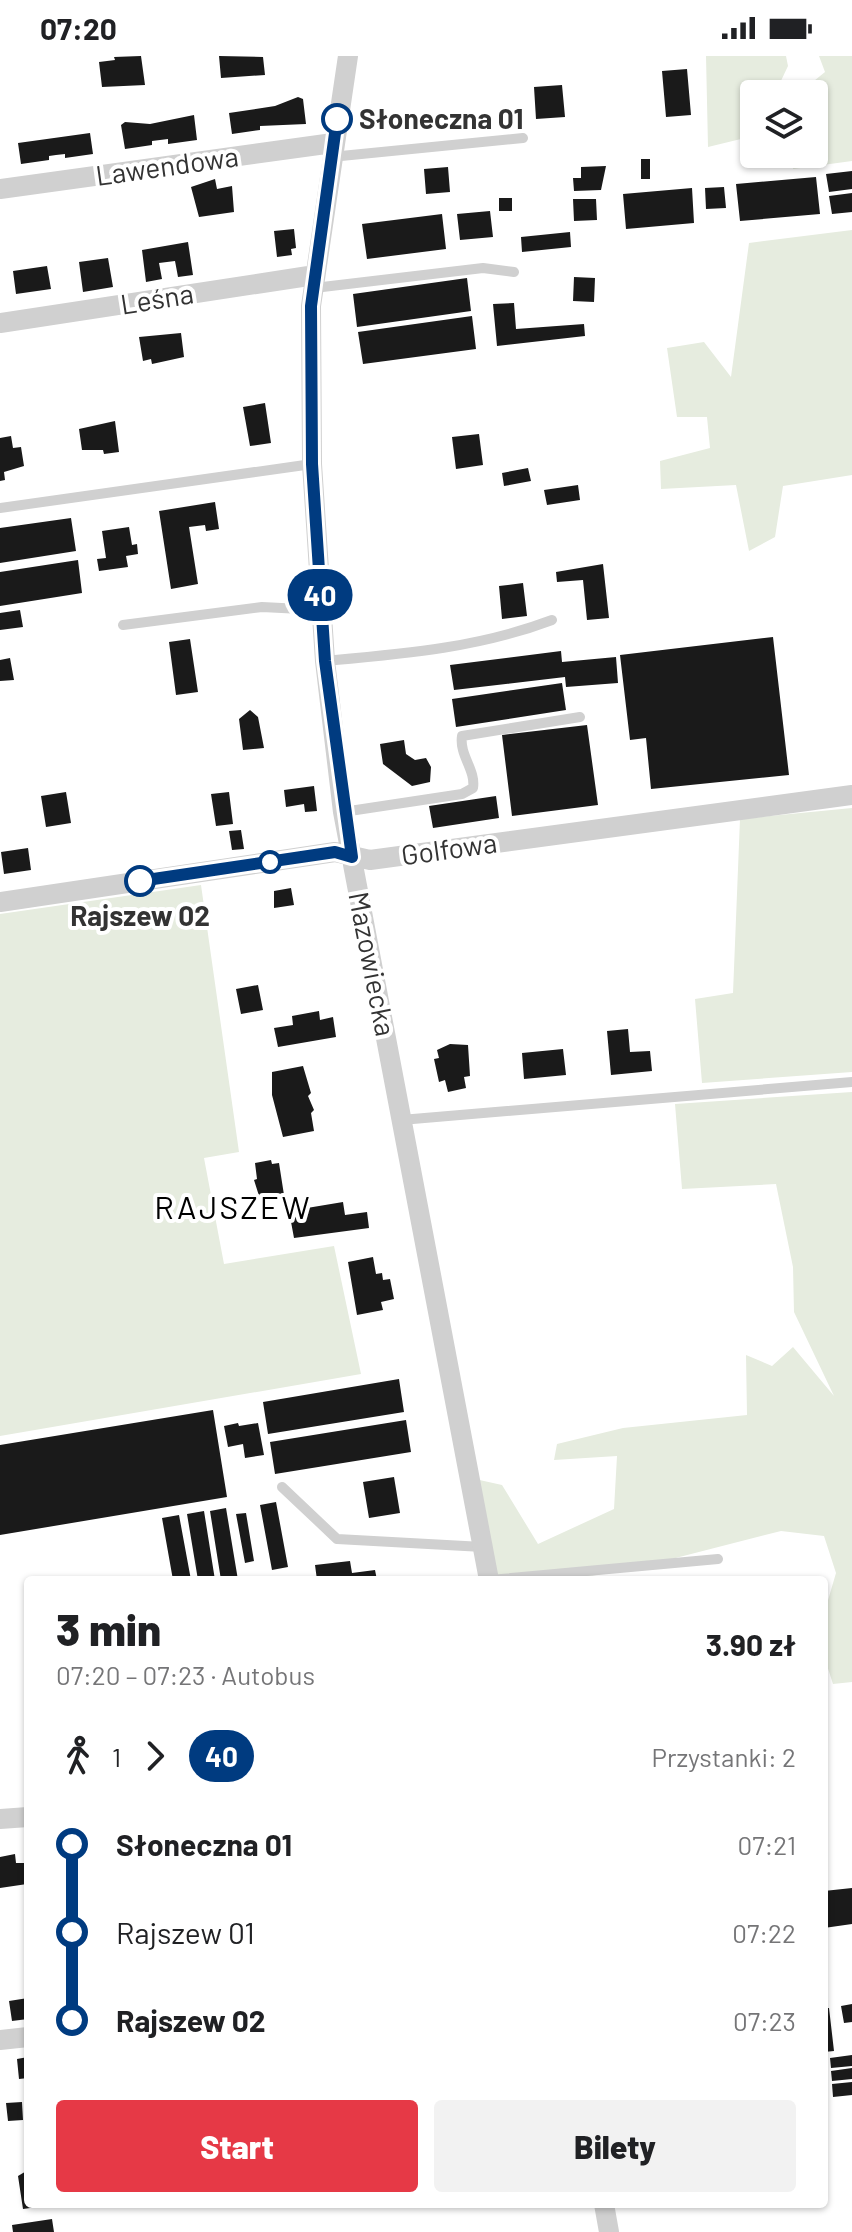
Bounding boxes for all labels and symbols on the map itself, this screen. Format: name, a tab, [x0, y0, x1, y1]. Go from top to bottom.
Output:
place label: Słoneczna 01	[359, 101, 523, 135]
marker: Słoneczna 01	[322, 104, 352, 134]
street label: Lawendowa	[93, 138, 240, 192]
street label: Leśna	[118, 275, 196, 321]
line badge: 40	[284, 569, 356, 621]
street label: Golfowa	[399, 824, 499, 872]
unlabelled marker	[259, 851, 281, 873]
marker: Rajszew 02	[125, 866, 155, 896]
street label: Mazowiecka	[342, 889, 404, 1039]
place label: Rajszew 02	[70, 898, 210, 932]
district label: RAJSZEW	[154, 1187, 312, 1225]

